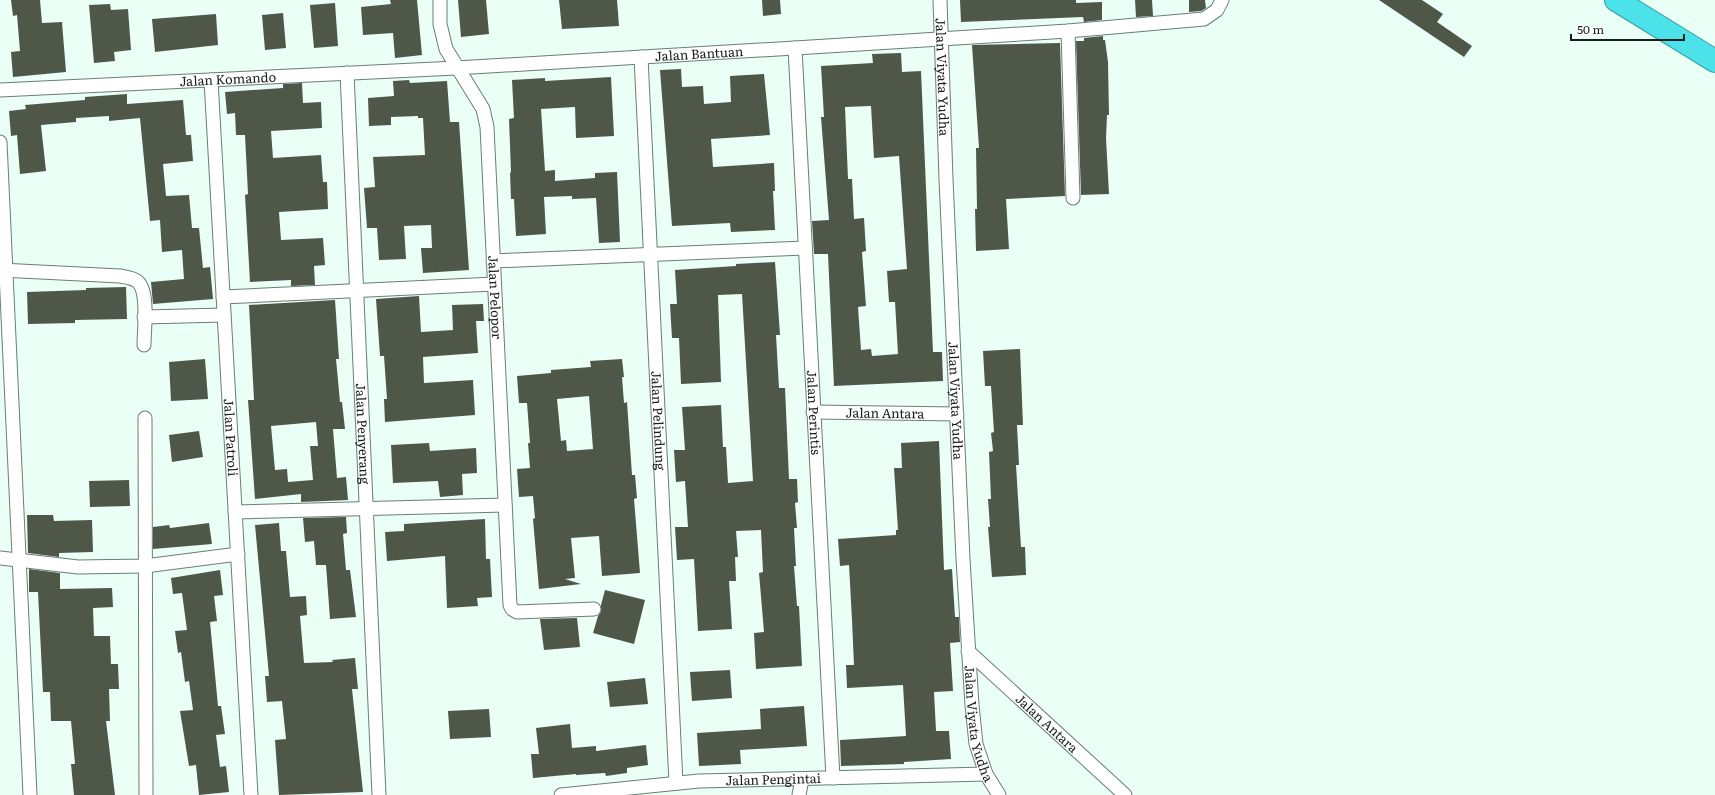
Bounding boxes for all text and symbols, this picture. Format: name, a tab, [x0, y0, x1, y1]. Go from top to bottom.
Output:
scale bar	[1571, 16, 1684, 42]
street label: Jalan Viyata Yudha	[932, 17, 955, 136]
text: 50 m	[1577, 20, 1604, 38]
street label: Jalan Bantuan	[654, 41, 744, 65]
street label: Jalan Komando	[179, 67, 277, 90]
street label: Jalan Pelopor	[484, 255, 507, 340]
street label: Jalan Viyata Yudha	[944, 341, 969, 460]
street label: Jalan Pelindung	[647, 370, 671, 472]
street label: Jalan Perintis	[803, 370, 826, 455]
street label: Jalan Penyerang	[352, 383, 375, 485]
street label: Jalan Patroli	[220, 398, 243, 477]
street label: Jalan Antara	[845, 402, 925, 423]
street label: Jalan Viyata Yudha	[961, 665, 999, 785]
street label: Jalan Antara	[1012, 689, 1083, 757]
street label: Jalan Pengintai	[725, 768, 822, 789]

